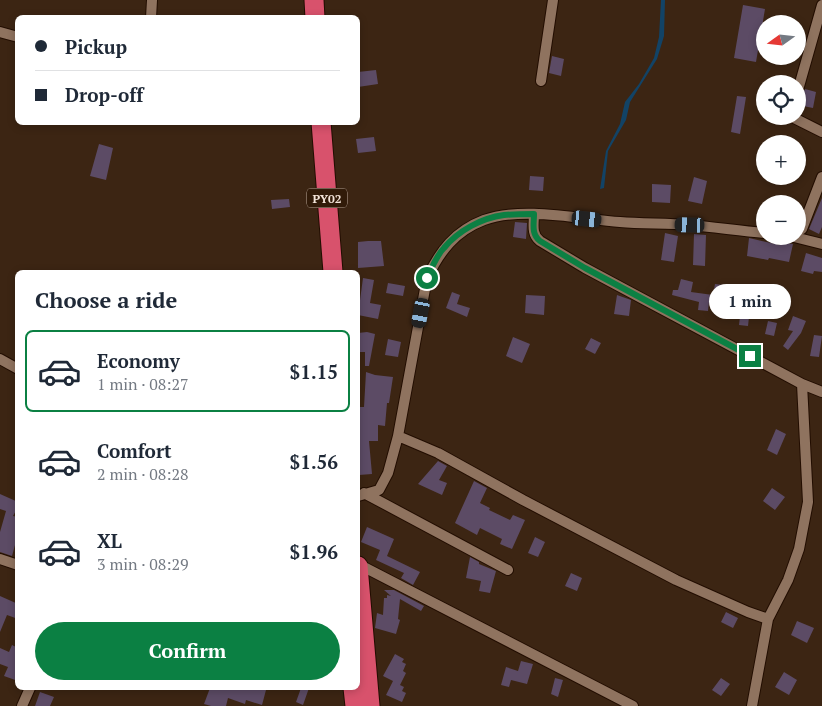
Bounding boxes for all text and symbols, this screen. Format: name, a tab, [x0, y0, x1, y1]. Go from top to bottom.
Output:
north arrow	[756, 15, 806, 65]
map controls	[756, 15, 806, 245]
text: Pickup	[65, 34, 127, 59]
button: locate	[756, 75, 806, 125]
text: Drop-off	[65, 82, 143, 107]
button: +	[756, 135, 806, 185]
road number: PY02	[307, 188, 347, 208]
button: −	[756, 195, 806, 245]
car	[571, 210, 602, 228]
car	[674, 217, 705, 233]
route start	[416, 267, 438, 289]
callout: 1 min	[709, 284, 791, 318]
text: Choose a ride	[35, 285, 177, 314]
text: 1 min	[728, 290, 772, 312]
car	[410, 297, 431, 329]
route end	[739, 345, 761, 367]
text: Economy	[97, 348, 180, 373]
icon: car	[37, 349, 82, 394]
text: $1.15	[289, 359, 338, 384]
text: 1 min · 08:27	[97, 373, 189, 395]
text: Comfort	[97, 438, 172, 463]
icon: car	[37, 439, 82, 484]
text: $1.56	[289, 449, 338, 474]
text: 2 min · 08:28	[97, 463, 189, 485]
text: XL	[97, 528, 122, 553]
icon: car	[37, 529, 82, 574]
text: $1.96	[289, 539, 338, 564]
text: 3 min · 08:29	[97, 553, 189, 575]
button: Confirm	[35, 622, 340, 680]

